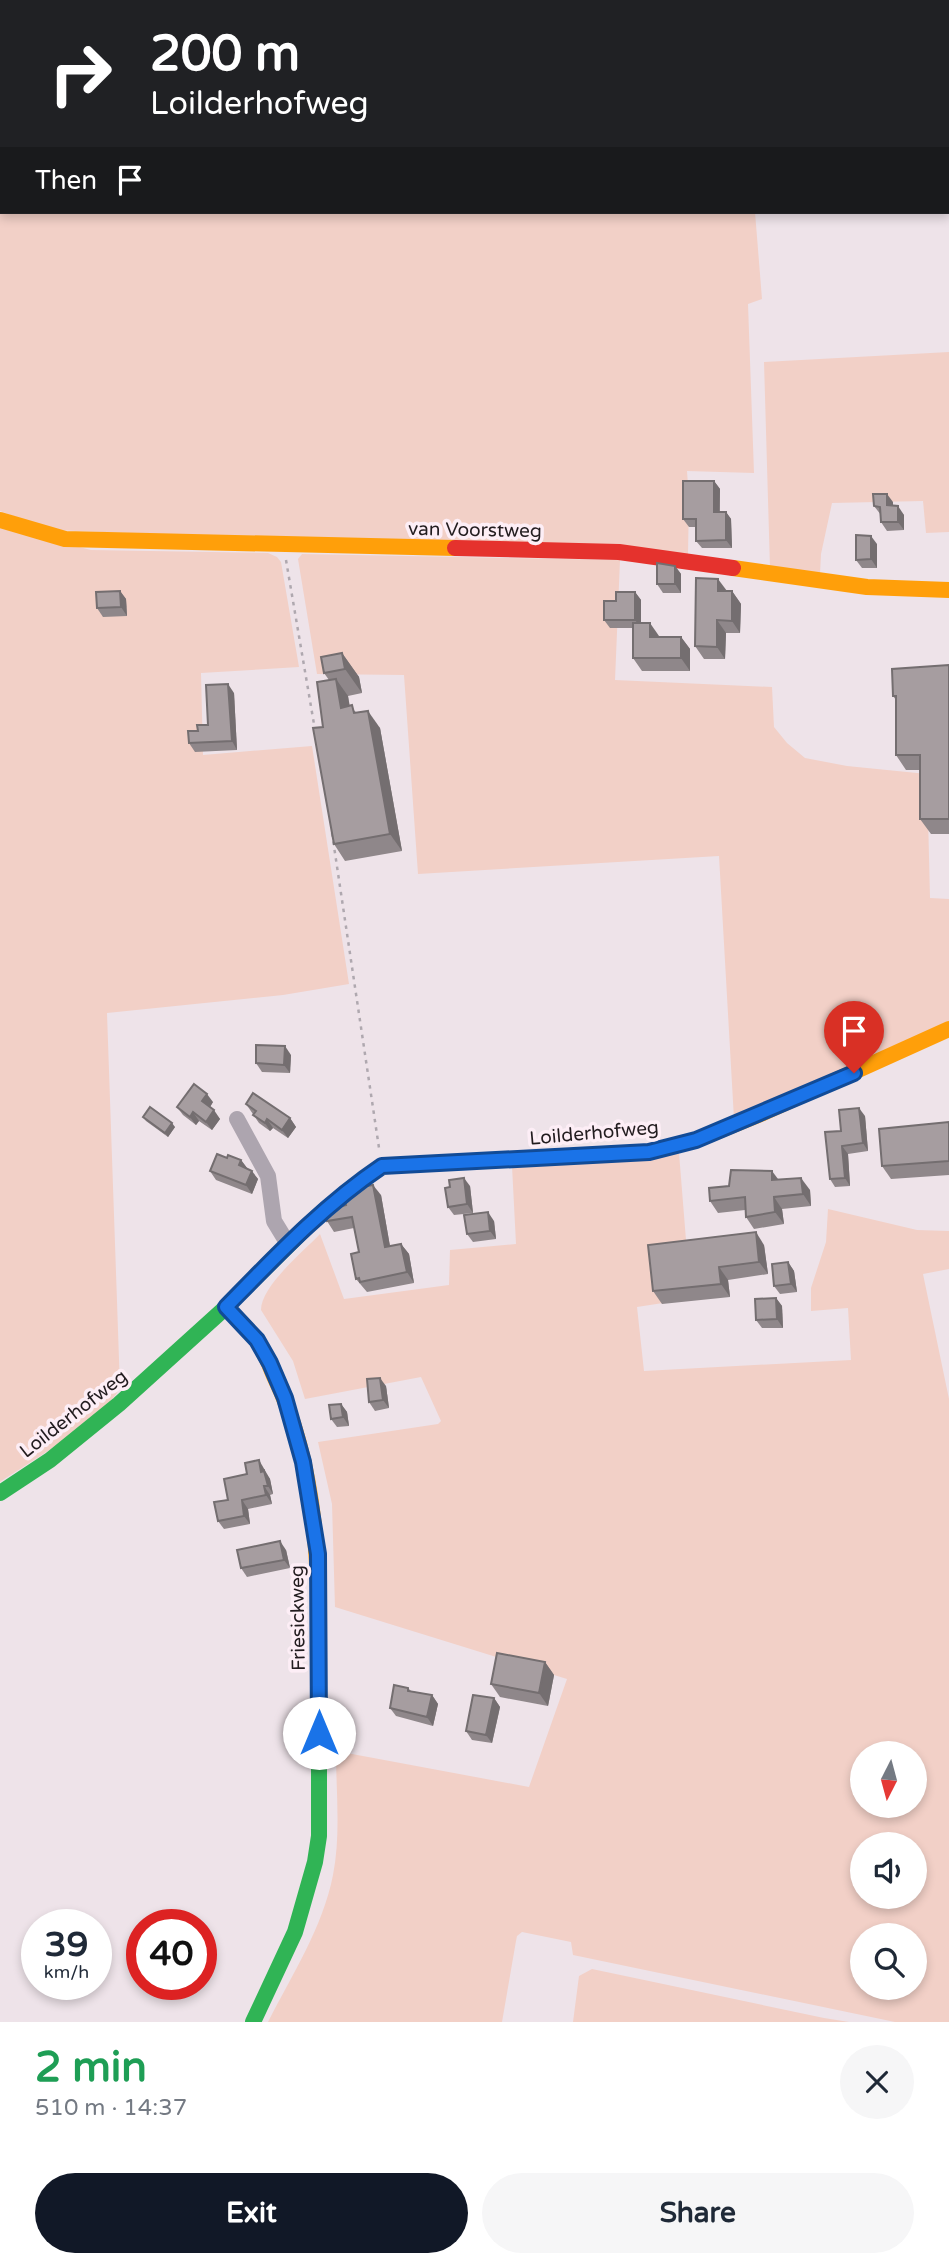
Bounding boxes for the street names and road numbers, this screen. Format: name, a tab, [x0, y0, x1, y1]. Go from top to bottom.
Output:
street label: van Voorstweg	[408, 518, 542, 542]
street label: Loilderhofweg	[528, 1116, 660, 1150]
street label: Loilderhofweg	[16, 1365, 132, 1462]
street label: Friesickweg	[286, 1565, 310, 1671]

